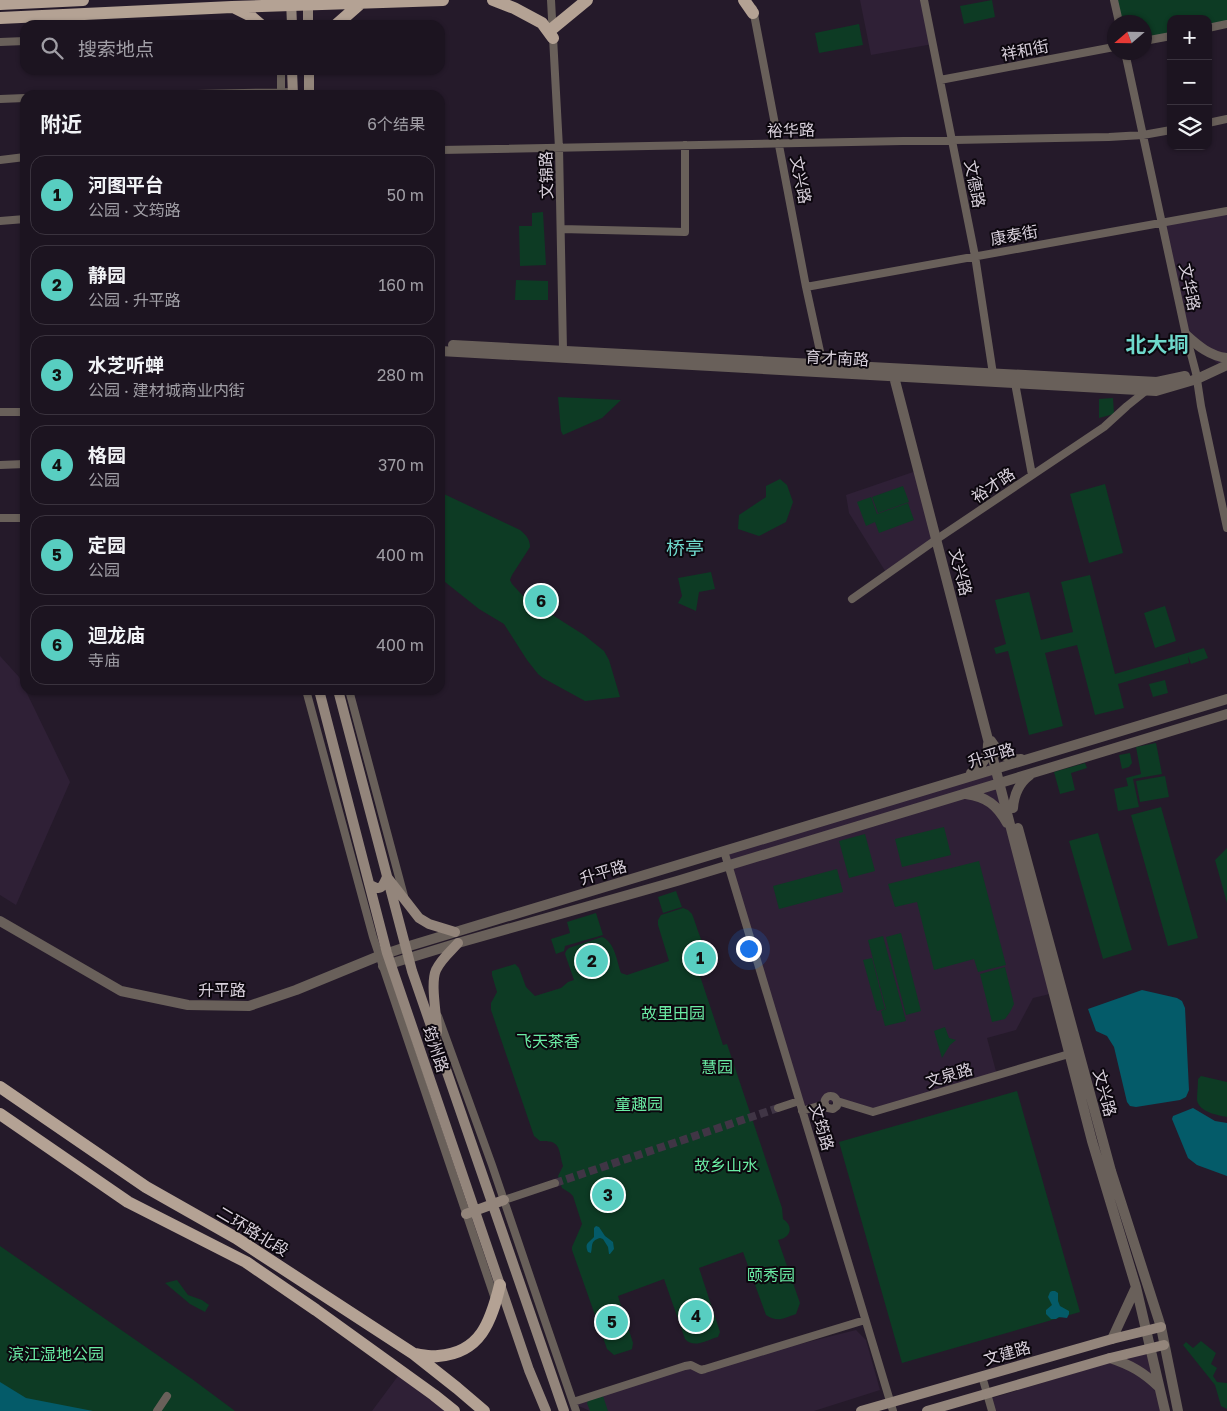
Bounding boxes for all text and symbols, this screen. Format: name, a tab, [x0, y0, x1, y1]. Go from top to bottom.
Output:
north arrow	[1107, 15, 1152, 60]
map controls	[1167, 15, 1212, 150]
button: +	[1167, 15, 1212, 60]
search box	[20, 20, 445, 75]
icon: search	[38, 34, 66, 62]
street label: 祥和街	[1000, 36, 1050, 64]
text: 搜索地点	[78, 37, 154, 60]
button: −	[1167, 60, 1212, 105]
button: layers	[1167, 105, 1212, 150]
text: 附近	[40, 111, 82, 137]
text: 6个结果	[367, 114, 425, 134]
street label: 裕华路	[767, 120, 815, 140]
street label: 文锦路	[536, 151, 556, 199]
street label: 文兴路	[787, 155, 815, 205]
street label: 文德路	[961, 159, 989, 209]
text: 河图平台	[88, 173, 164, 196]
text: 1	[53, 185, 61, 205]
text: 50 m	[387, 185, 424, 205]
text: 公园 · 文筠路	[88, 200, 181, 220]
street label: 康泰街	[989, 221, 1039, 249]
street label: 文华路	[1175, 261, 1205, 313]
text: 静园	[88, 263, 126, 286]
text: 2	[52, 275, 62, 295]
text: 160 m	[378, 275, 424, 295]
text: 公园 · 升平路	[88, 290, 181, 310]
district label: 北大垌	[1126, 331, 1189, 357]
street label: 育才南路	[805, 346, 869, 370]
text: 水芝听蝉	[88, 353, 164, 376]
text: 3	[52, 365, 62, 385]
text: 280 m	[377, 365, 424, 385]
text: 公园 · 建材城商业内街	[88, 380, 245, 400]
text: 格园	[88, 443, 126, 466]
text: 4	[52, 455, 62, 475]
text: 370 m	[378, 455, 424, 475]
street label: 裕才路	[968, 463, 1018, 507]
text: 公园	[88, 470, 120, 490]
text: 定园	[88, 533, 126, 556]
district label: 桥亭	[666, 536, 704, 559]
text: 5	[52, 545, 62, 565]
text: 400 m	[376, 545, 424, 565]
street label: 文兴路	[945, 546, 977, 598]
text: 公园	[88, 560, 120, 580]
pin: 6	[525, 582, 557, 620]
text: 迴龙庙	[88, 623, 145, 646]
text: 6	[52, 635, 62, 655]
text: 400 m	[376, 635, 424, 655]
text: 寺庙	[88, 650, 120, 670]
street label: 升平路	[965, 738, 1017, 772]
street label: 升平路	[577, 855, 629, 889]
your location	[736, 936, 762, 962]
pin: 1	[684, 939, 716, 977]
pin: 2	[576, 942, 608, 980]
street label: 升平路	[198, 980, 246, 1000]
park label: 故里田园	[641, 1003, 705, 1023]
street label: 筠州路	[419, 1023, 453, 1075]
park label: 飞天茶香	[516, 1031, 580, 1051]
park label: 慧园	[701, 1057, 733, 1077]
street label: 文泉路	[923, 1058, 975, 1092]
street label: 文兴路	[1089, 1067, 1121, 1119]
park label: 童趣园	[615, 1094, 663, 1114]
street label: 文筠路	[805, 1101, 839, 1153]
park label: 故乡山水	[694, 1155, 758, 1175]
pin: 3	[592, 1176, 624, 1214]
street label: 二环路北段	[214, 1202, 292, 1260]
park label: 颐秀园	[747, 1265, 795, 1285]
pin: 4	[680, 1297, 712, 1335]
pin: 5	[596, 1303, 628, 1341]
street label: 文建路	[981, 1337, 1033, 1369]
park label: 滨江湿地公园	[8, 1344, 104, 1364]

